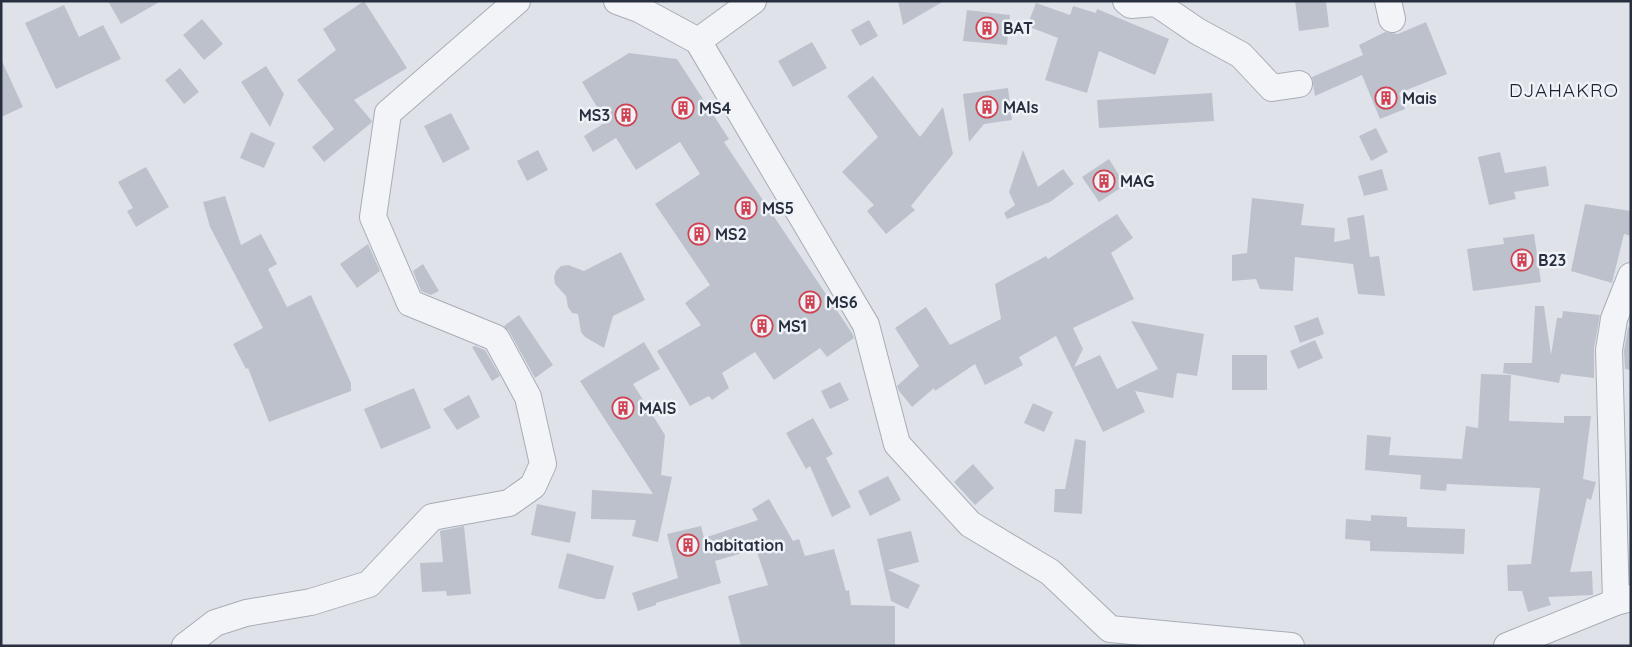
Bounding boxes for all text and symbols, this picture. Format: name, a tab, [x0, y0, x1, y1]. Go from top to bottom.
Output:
building icon: BAT	[975, 16, 999, 40]
place label: BAT	[1003, 18, 1033, 38]
district label: DJAHAKRO	[1509, 78, 1619, 102]
building icon: Mais	[1374, 86, 1398, 110]
place label: Mais	[1402, 88, 1437, 108]
building icon: MAIs	[975, 95, 999, 119]
building icon: MS4	[671, 96, 695, 120]
place label: MAIs	[1003, 97, 1039, 117]
place label: MS4	[699, 98, 732, 118]
building icon: MS3	[614, 103, 638, 127]
place label: MS3	[579, 105, 610, 125]
building icon: MAG	[1092, 169, 1116, 193]
place label: MAG	[1120, 171, 1154, 191]
building icon: MS5	[734, 196, 758, 220]
place label: MS5	[762, 198, 794, 218]
building icon: MS2	[687, 222, 711, 246]
place label: MS2	[715, 224, 747, 244]
building icon: B23	[1510, 248, 1534, 272]
place label: B23	[1538, 250, 1566, 270]
building icon: MS6	[798, 290, 822, 314]
place label: MS6	[826, 292, 858, 312]
building icon: MS1	[750, 314, 774, 338]
place label: MS1	[778, 316, 807, 336]
building icon: MAIS	[611, 396, 635, 420]
place label: MAIS	[639, 398, 676, 418]
building icon: habitation	[676, 533, 700, 557]
place label: habitation	[704, 535, 784, 555]

